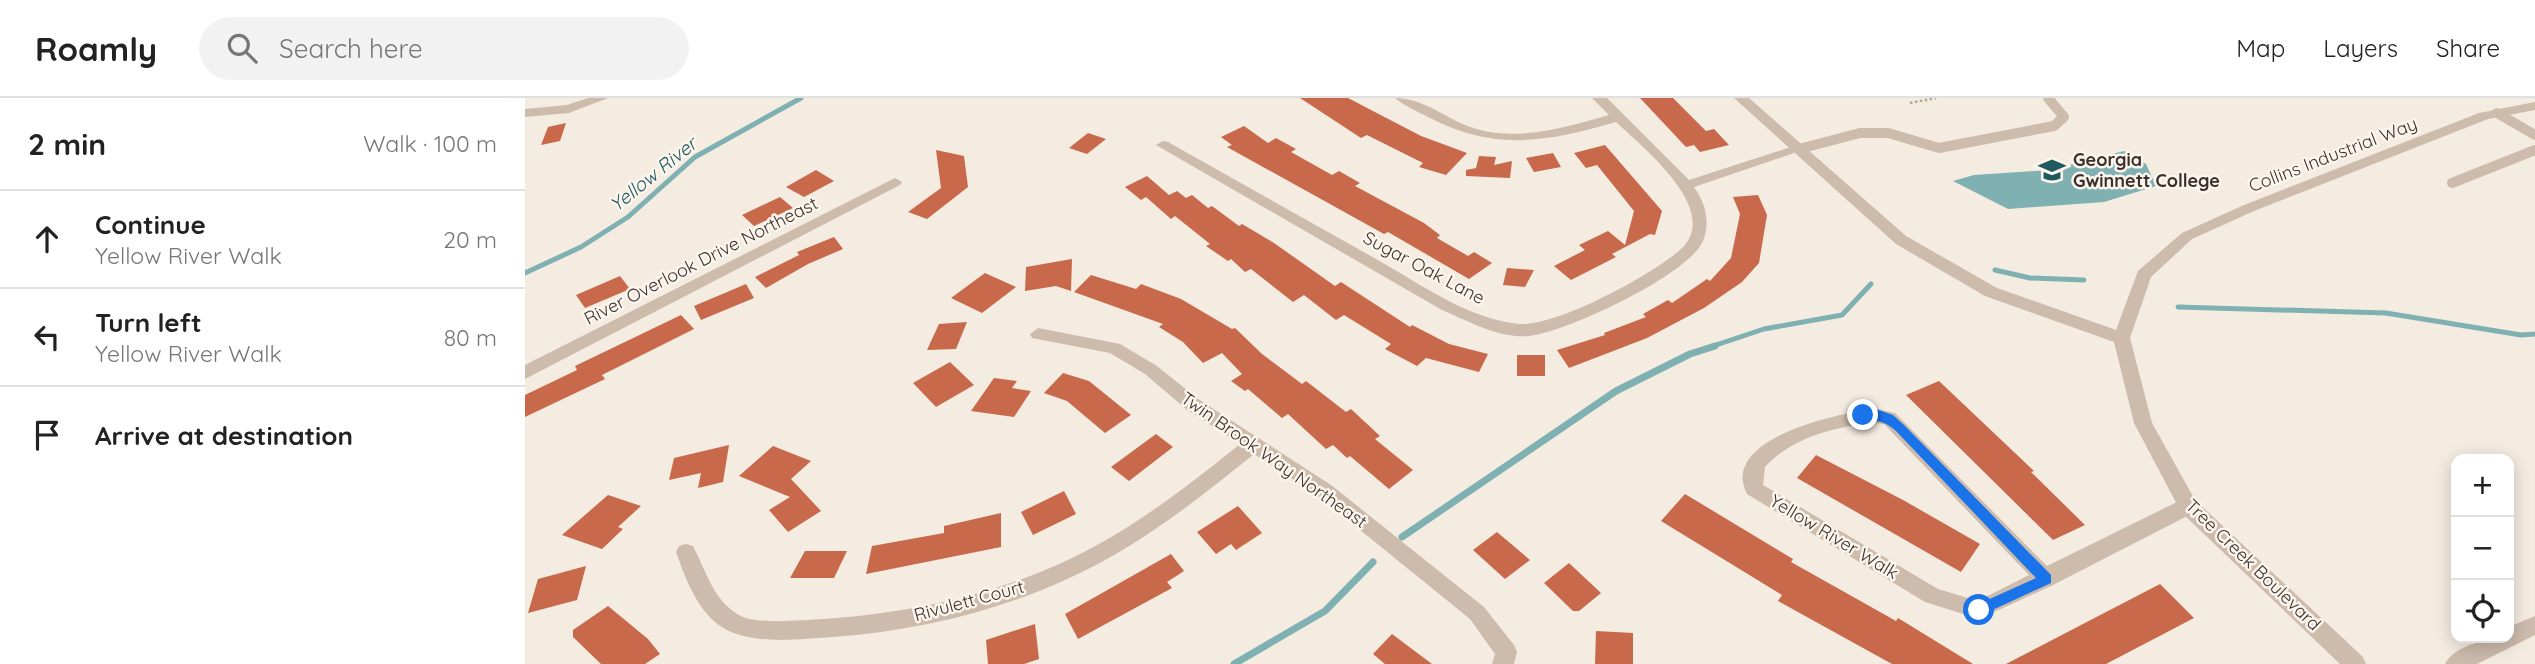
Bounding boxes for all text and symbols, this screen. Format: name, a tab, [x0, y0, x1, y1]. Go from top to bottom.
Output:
search box	[199, 17, 689, 80]
text: Roamly	[35, 28, 157, 69]
icon: search	[223, 29, 261, 67]
text: Search here	[279, 32, 423, 65]
text: Map	[2236, 33, 2285, 63]
text: Layers	[2323, 33, 2398, 63]
text: Share	[2436, 33, 2500, 63]
street label: Collins Industrial Way	[2245, 112, 2420, 197]
text: 2 min	[28, 125, 106, 163]
text: Walk · 100 m	[363, 129, 497, 158]
water label: Yellow River	[605, 130, 703, 216]
place label: Georgia Gwinnett College	[2073, 148, 2220, 192]
school or university icon: Georgia Gwinnett College	[2037, 155, 2067, 185]
street label: River Overlook Drive Northeast	[580, 191, 821, 330]
text: Continue	[95, 208, 206, 241]
icon: ahead	[28, 220, 66, 258]
text: 20 m	[443, 225, 497, 254]
street label: Sugar Oak Lane	[1360, 226, 1489, 309]
text: Yellow River Walk	[95, 241, 282, 270]
text: Turn left	[95, 306, 202, 339]
icon: left	[28, 318, 66, 356]
text: 80 m	[444, 323, 497, 352]
text: Yellow River Walk	[95, 339, 282, 368]
street label: Twin Brook Way Northeast	[1177, 386, 1372, 533]
route end	[1847, 399, 1878, 430]
icon: arrive	[28, 416, 66, 454]
text: Arrive at destination	[95, 419, 353, 452]
map controls	[2451, 454, 2514, 643]
button: +	[2451, 454, 2514, 517]
street label: Yellow River Walk	[1766, 489, 1903, 584]
street label: Tree Creek Boulevard	[2181, 494, 2326, 635]
button: −	[2451, 517, 2514, 580]
street label: Rivulett Court	[911, 575, 1026, 626]
button: locate	[2451, 580, 2514, 643]
route start	[1963, 594, 1994, 625]

